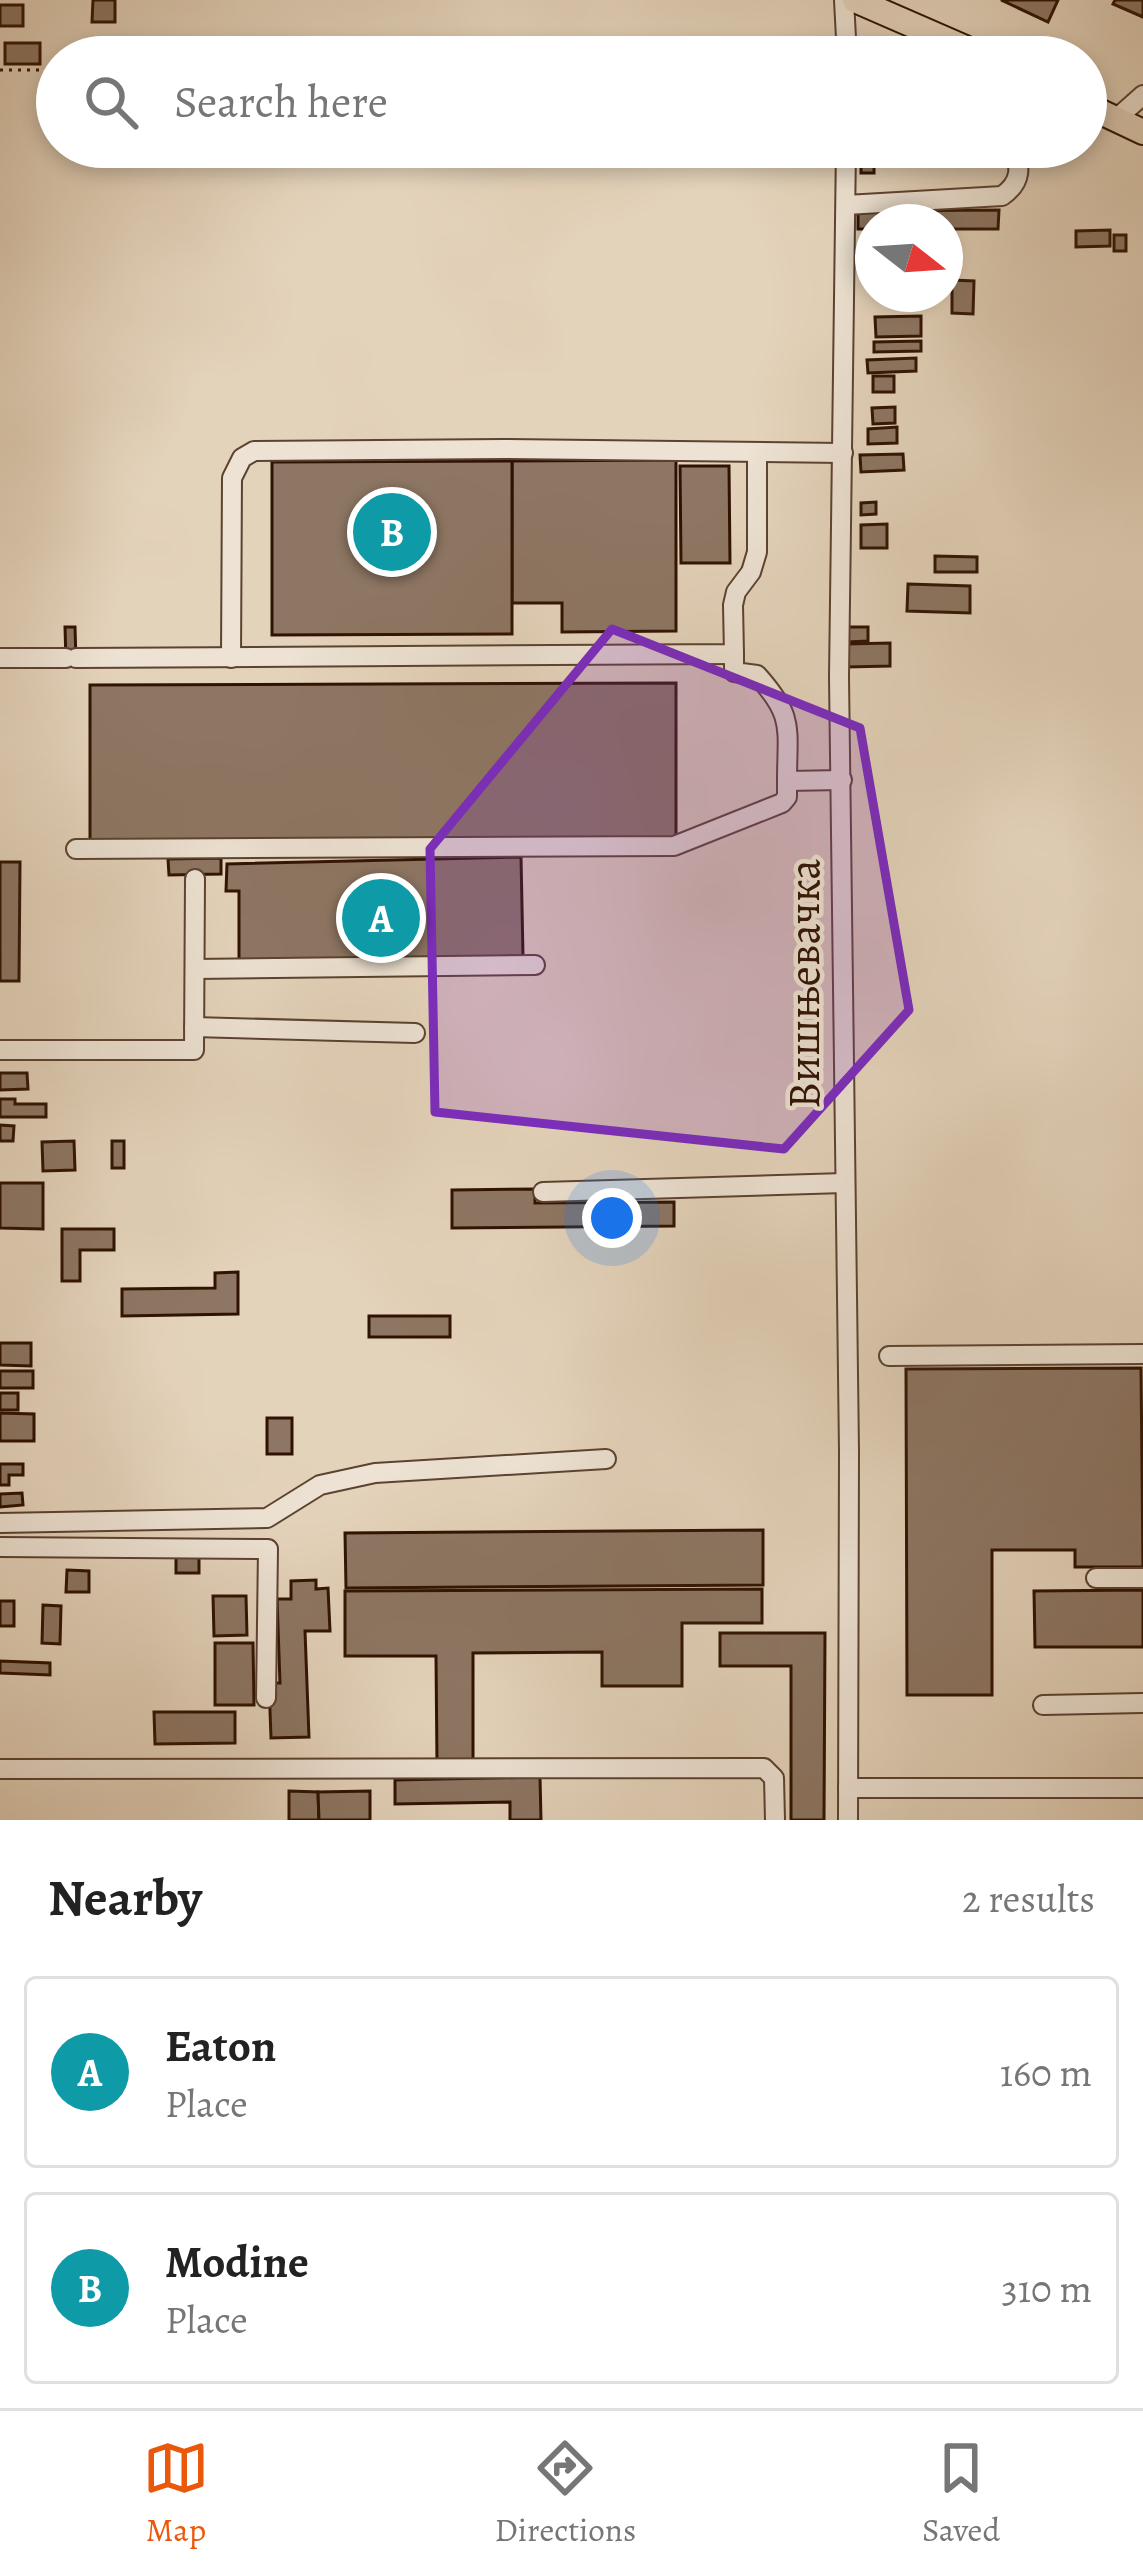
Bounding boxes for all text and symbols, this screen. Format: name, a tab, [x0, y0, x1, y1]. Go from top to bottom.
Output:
search box	[36, 36, 1107, 168]
icon: search	[78, 69, 144, 135]
text: Search here	[174, 71, 388, 133]
north arrow	[855, 204, 963, 312]
pin: B	[353, 487, 431, 577]
street label: Вишњевачка	[773, 859, 835, 1109]
pin: A	[342, 873, 420, 963]
your location	[582, 1188, 642, 1248]
text: Nearby	[48, 1863, 202, 1933]
text: 2 results	[962, 1872, 1095, 1925]
text: Eaton	[165, 2015, 276, 2077]
text: A	[78, 2046, 102, 2099]
text: 160 m	[1000, 2046, 1092, 2099]
text: Place	[165, 2077, 248, 2130]
text: Modine	[165, 2231, 309, 2293]
text: B	[78, 2262, 102, 2315]
text: 310 m	[1001, 2262, 1092, 2315]
text: Place	[165, 2293, 248, 2346]
tab: Map	[143, 2435, 209, 2552]
tab: Directions	[495, 2435, 636, 2552]
tab: Saved	[922, 2435, 1000, 2552]

